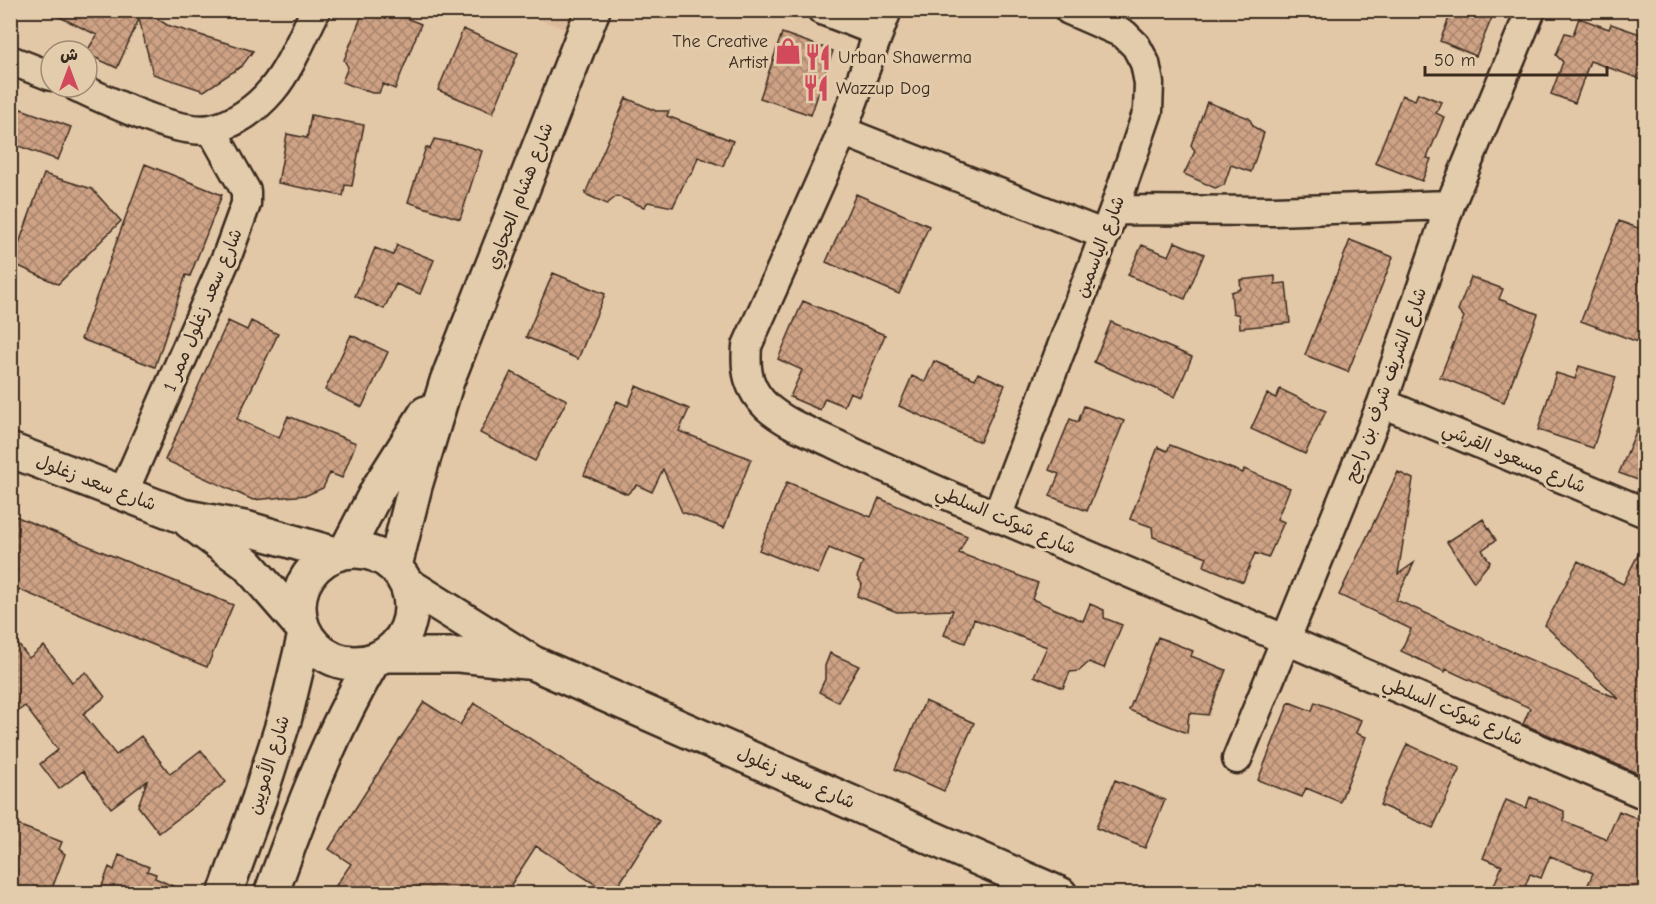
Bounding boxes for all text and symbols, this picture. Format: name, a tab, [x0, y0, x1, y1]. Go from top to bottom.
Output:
place label: The Creative Artist	[672, 31, 769, 73]
shop icon: The Creative Artist	[773, 36, 803, 66]
north arrow	[39, 39, 99, 99]
scale bar	[1425, 39, 1606, 77]
restaurant icon: Urban Shawerma	[803, 42, 833, 72]
text: ش	[60, 46, 78, 64]
place label: Urban Shawerma	[838, 47, 972, 68]
text: 50 m	[1434, 50, 1476, 71]
restaurant icon: Wazzup Dog	[801, 73, 831, 103]
place label: Wazzup Dog	[836, 78, 930, 99]
street label: شارع هشام الحجاوي	[482, 120, 560, 273]
street label: شارع الياسمين	[1071, 193, 1130, 301]
street label: شارع سعد زغلول ممر 1	[159, 225, 248, 395]
street label: شارع الشريف شرف بن راجح	[1341, 285, 1432, 486]
street label: شارع مسعود القرشي	[1437, 418, 1589, 502]
street label: شارع سعد زغلول	[33, 451, 159, 516]
street label: شارع شوكت السلطي	[931, 481, 1079, 564]
street label: شارع شوكت السلطي	[1378, 672, 1526, 755]
street label: شارع الأمويين	[242, 712, 295, 817]
street label: شارع سعد زغلول	[733, 743, 858, 814]

